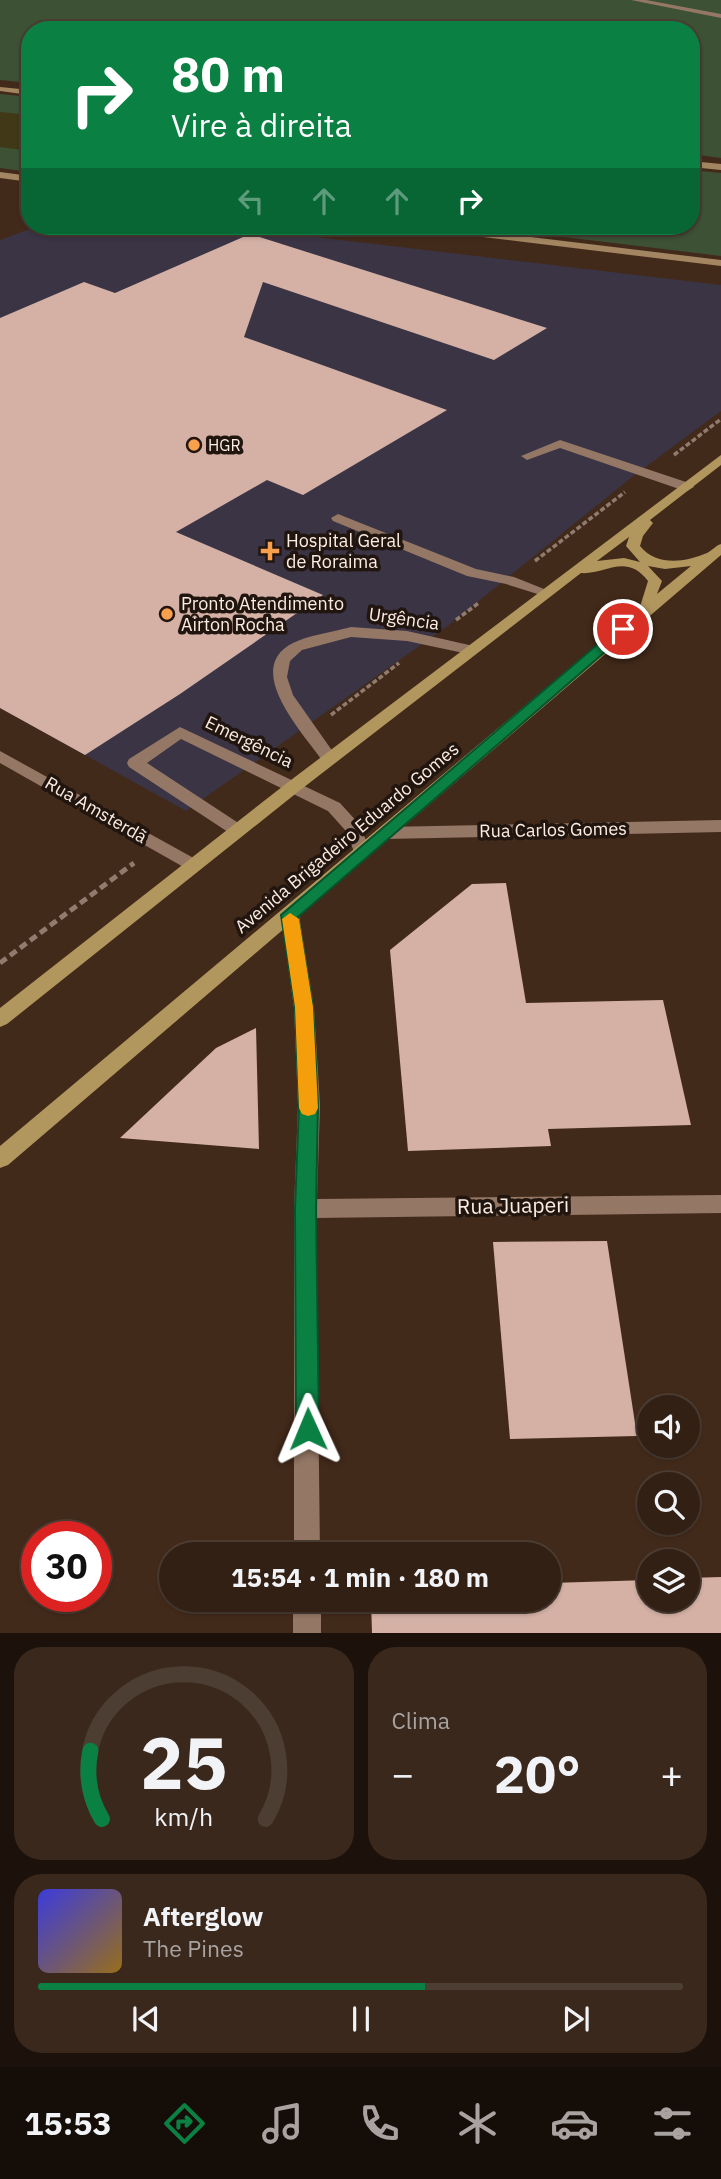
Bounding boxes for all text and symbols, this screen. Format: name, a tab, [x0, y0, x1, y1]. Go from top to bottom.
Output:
text: 80 m	[171, 42, 285, 105]
icon: right	[56, 49, 147, 140]
text: Vire à direita	[171, 104, 352, 146]
icon: left	[232, 182, 270, 220]
icon: ahead	[305, 182, 343, 220]
icon: ahead	[378, 182, 416, 220]
icon: right	[451, 182, 489, 220]
place label: HGR	[208, 435, 241, 455]
marker: HGR	[186, 437, 202, 453]
place label: Hospital Geral de Roraima	[286, 529, 401, 573]
marker: Hospital Geral de Roraima	[260, 541, 280, 561]
place label: Pronto Atendimento Airton Rocha	[181, 592, 344, 636]
pin	[593, 599, 653, 659]
street label: Urgência	[367, 602, 441, 635]
marker: Pronto Atendimento Airton Rocha	[159, 606, 175, 622]
icon: arrive	[604, 610, 642, 648]
street label: Emergência	[202, 710, 297, 773]
street label: Avenida Brigadeiro Eduardo Gomes	[230, 737, 463, 938]
street label: Rua Amsterdã	[41, 771, 152, 848]
street label: Rua Carlos Gomes	[479, 817, 627, 842]
street label: Rua Juaperi	[457, 1190, 569, 1220]
position arrow	[271, 1392, 345, 1466]
map controls	[637, 1395, 700, 1612]
button: sound	[637, 1395, 700, 1458]
button: search	[637, 1472, 700, 1535]
speed limit sign: 30	[21, 1521, 112, 1612]
button: layers	[637, 1549, 700, 1612]
text: 15:54 · 1 min · 180 m	[231, 1560, 489, 1594]
text: Clima	[392, 1705, 450, 1735]
text: 25	[140, 1715, 227, 1810]
text: 20°	[494, 1740, 581, 1807]
text: −	[392, 1749, 414, 1798]
text: +	[660, 1749, 683, 1798]
text: km/h	[154, 1800, 213, 1833]
text: Afterglow	[143, 1899, 263, 1933]
text: The Pines	[143, 1933, 244, 1963]
icon: previous	[127, 2000, 165, 2038]
icon: pause	[342, 2000, 380, 2038]
icon: next	[557, 2000, 595, 2038]
icon: directions	[160, 2099, 209, 2148]
icon: music	[258, 2099, 307, 2148]
icon: phone	[355, 2099, 404, 2148]
icon: climate	[453, 2099, 502, 2148]
icon: car	[550, 2099, 599, 2148]
icon: filters	[648, 2099, 697, 2148]
text: 15:53	[24, 2102, 112, 2144]

